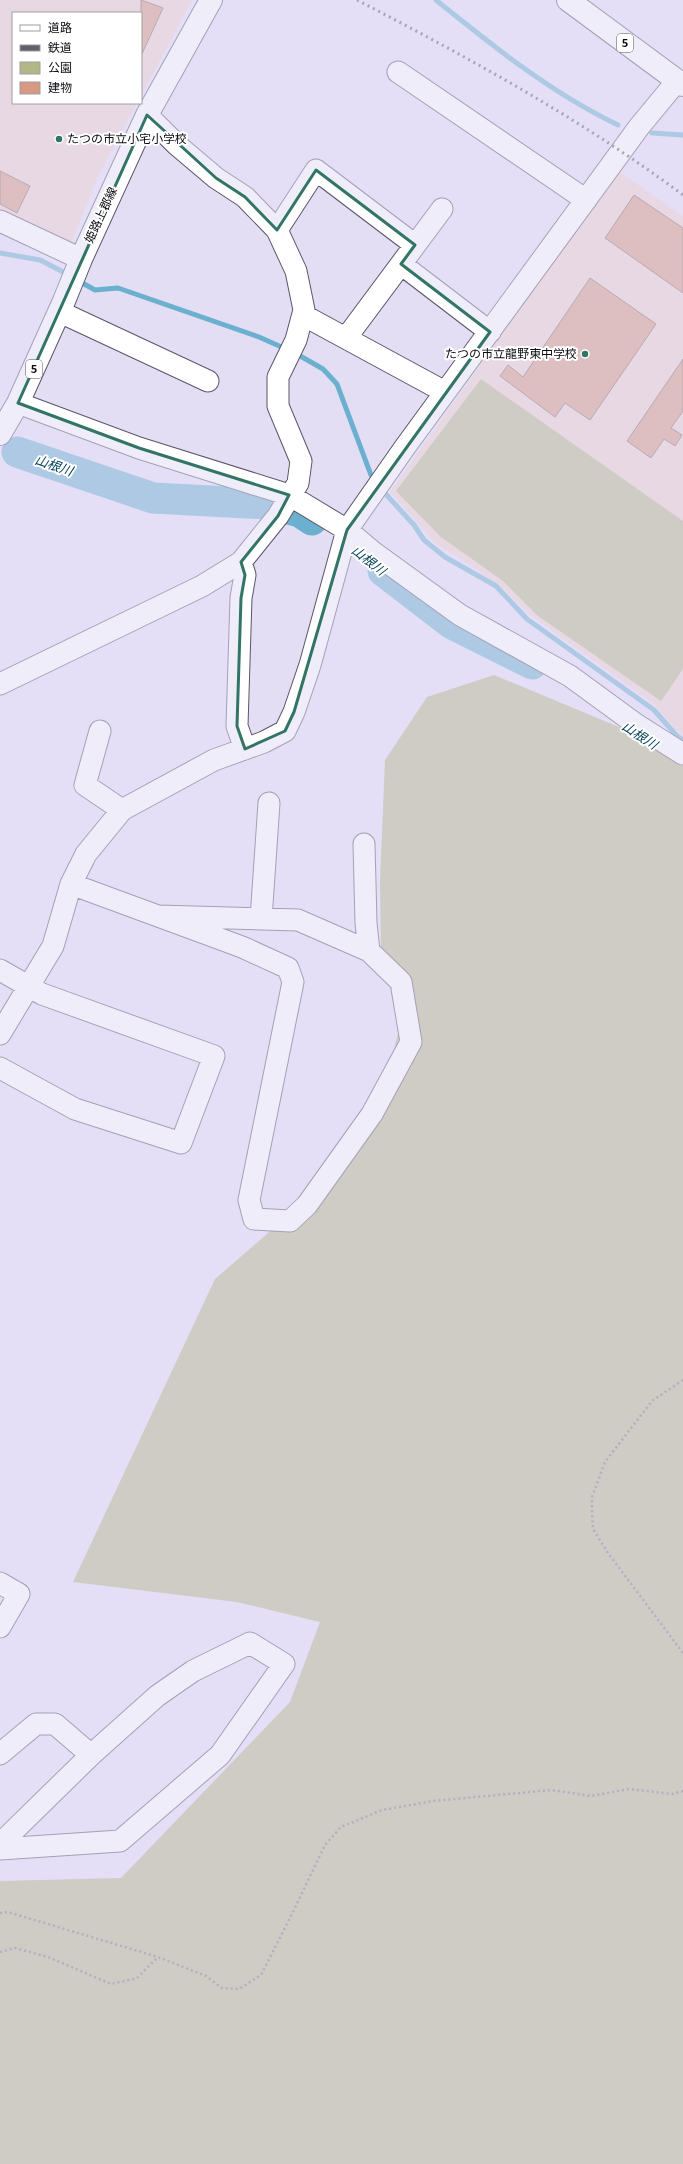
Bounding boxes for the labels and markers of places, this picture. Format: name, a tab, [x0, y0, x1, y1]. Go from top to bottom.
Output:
place label: たつの市立小宅小学校	[67, 129, 187, 146]
marker: たつの市立小宅小学校	[54, 134, 64, 144]
place label: たつの市立龍野東中学校	[445, 344, 577, 361]
marker: たつの市立龍野東中学校	[580, 349, 590, 359]

